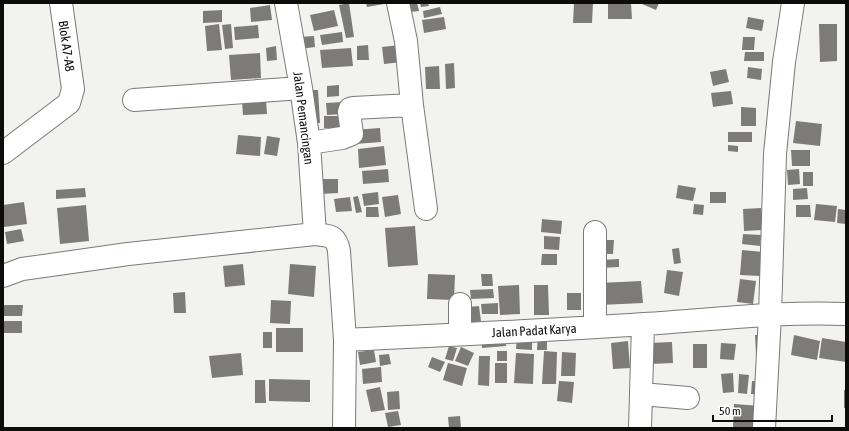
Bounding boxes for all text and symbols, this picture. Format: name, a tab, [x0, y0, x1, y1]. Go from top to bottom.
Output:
street label: Blok A7-A8	[56, 20, 78, 73]
street label: Jalan Pemancingan	[290, 71, 317, 165]
street label: Jalan Padat Karya	[491, 321, 577, 340]
scale bar	[713, 397, 832, 423]
text: 50 m	[719, 404, 741, 418]

